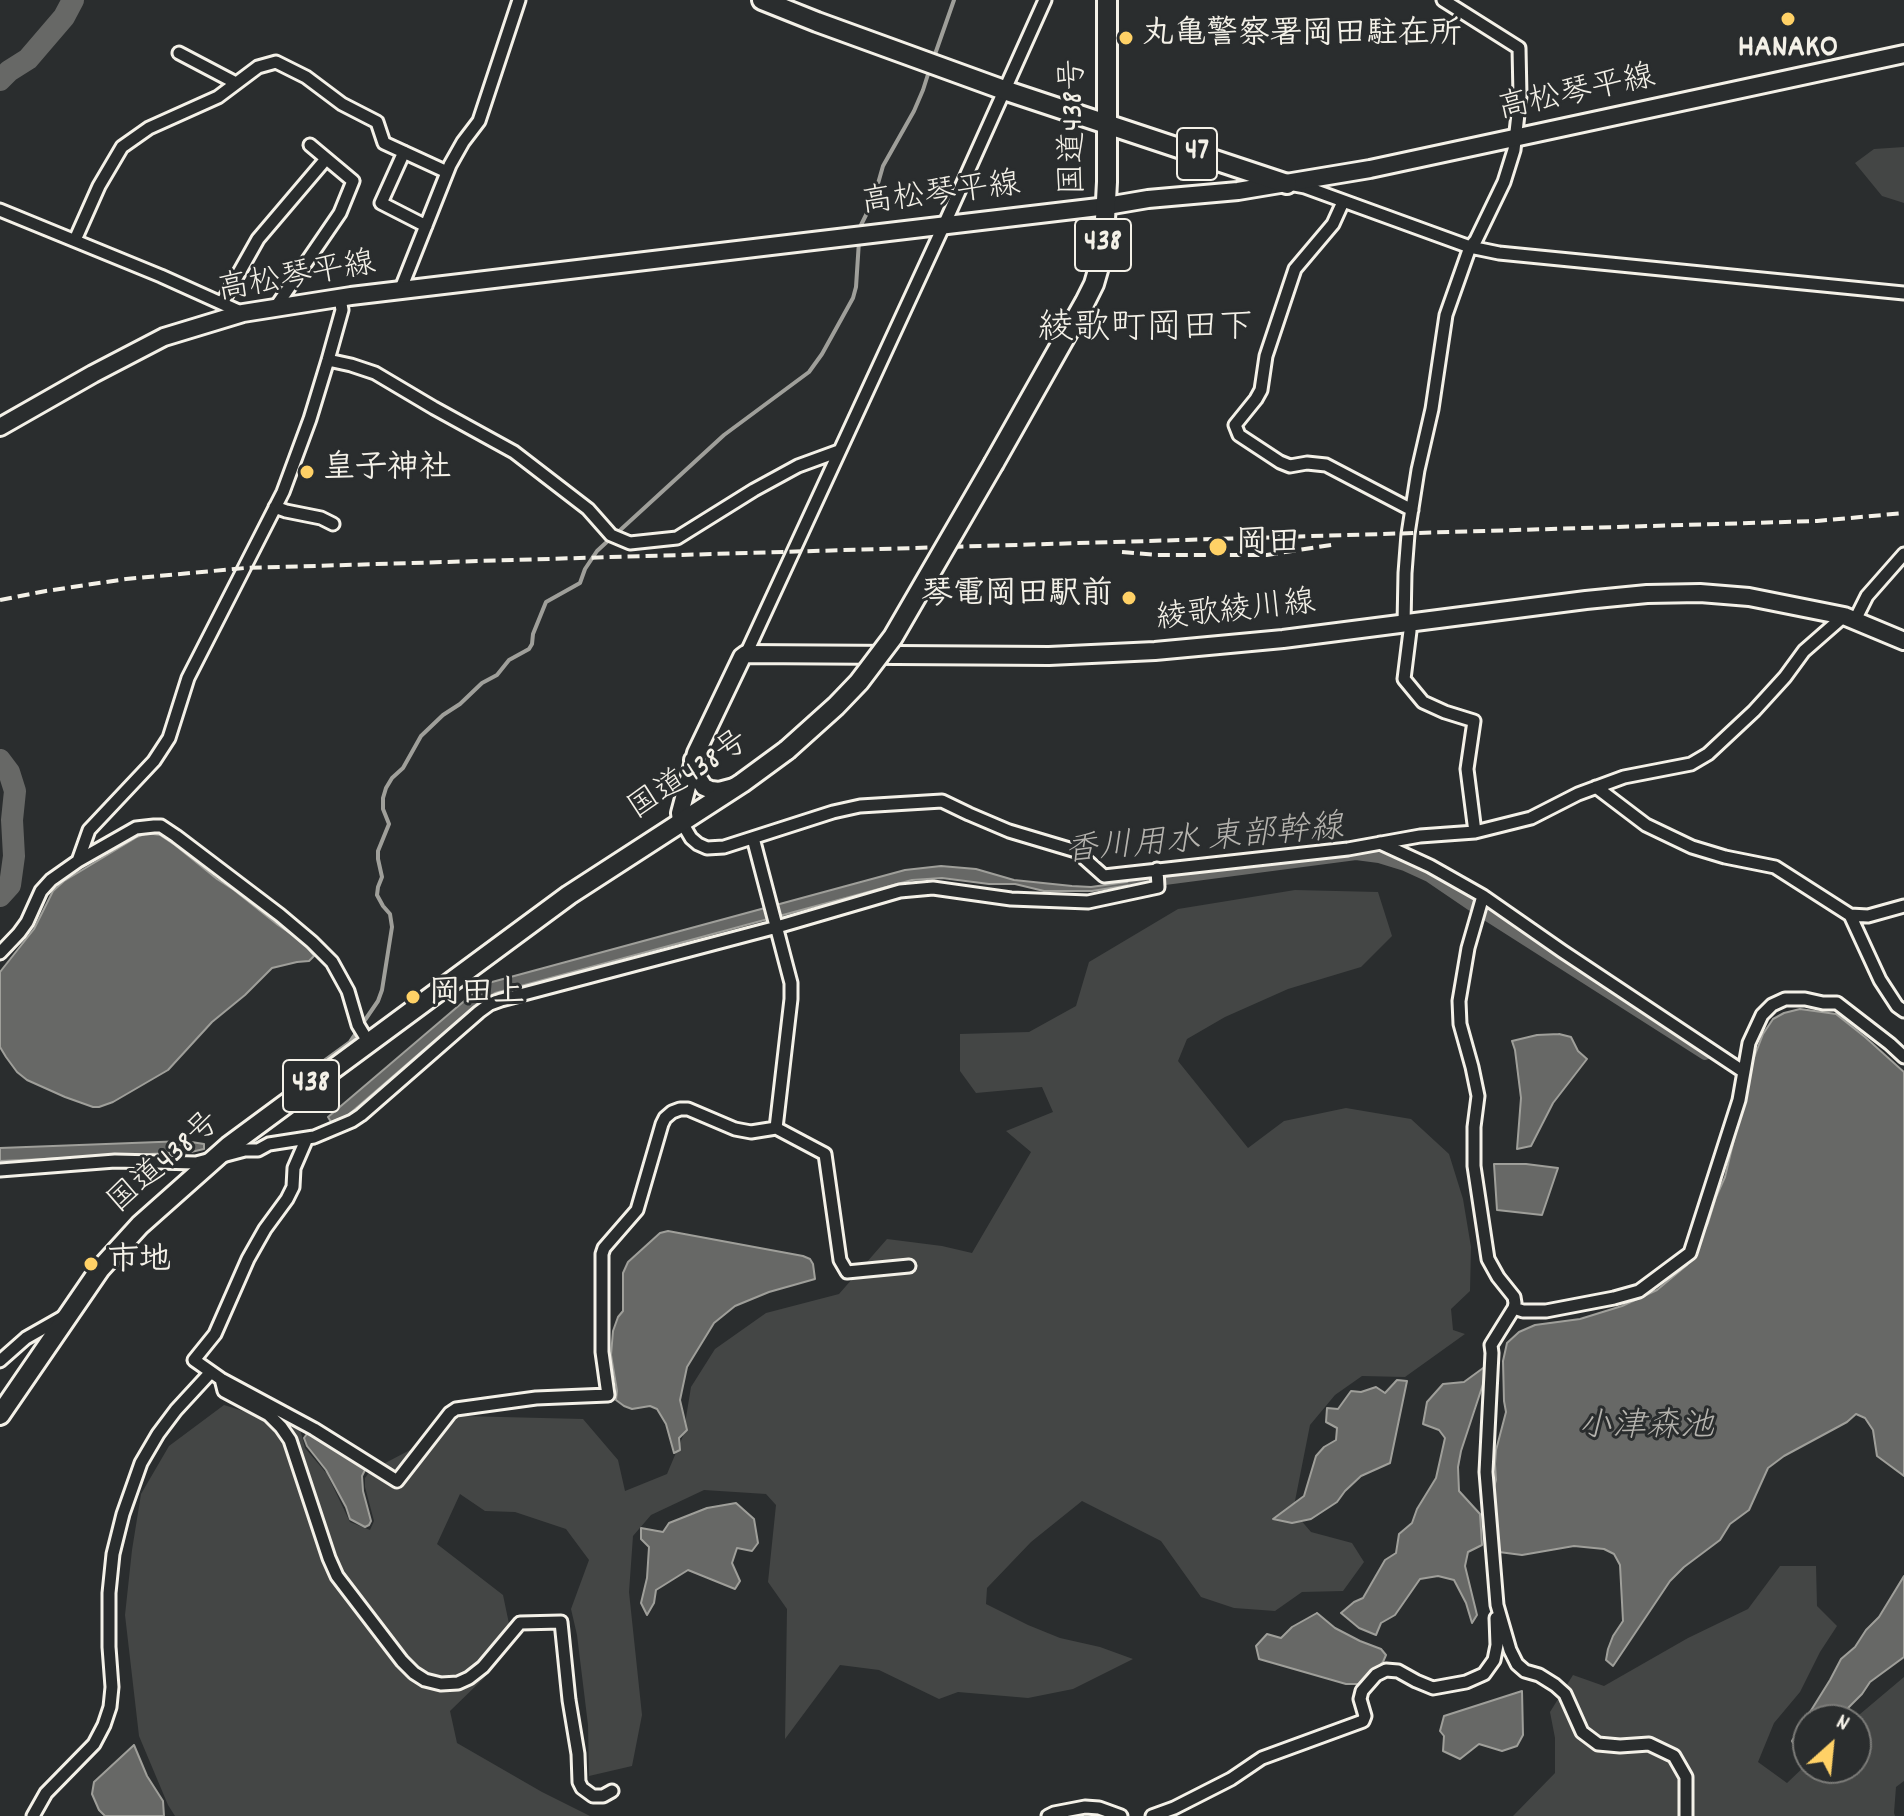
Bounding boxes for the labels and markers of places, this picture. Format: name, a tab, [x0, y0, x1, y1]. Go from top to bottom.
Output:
marker: HANAKO	[1779, 10, 1797, 28]
place label: 丸亀警察署岡田駐在所	[1142, 19, 1462, 57]
marker: 丸亀警察署岡田駐在所	[1117, 29, 1135, 47]
place label: HANAKO	[1738, 32, 1838, 70]
place label: 皇子神社	[323, 453, 451, 491]
marker: 皇子神社	[298, 463, 316, 481]
place label: 岡田	[1236, 528, 1300, 566]
marker: 岡田	[1207, 536, 1229, 558]
place label: 琴電岡田駅前	[921, 579, 1113, 617]
marker: 琴電岡田駅前	[1120, 589, 1138, 607]
place label: 岡田上	[429, 978, 525, 1016]
marker: 岡田上	[404, 988, 422, 1006]
place label: 市地	[107, 1245, 171, 1283]
marker: 市地	[82, 1255, 100, 1273]

